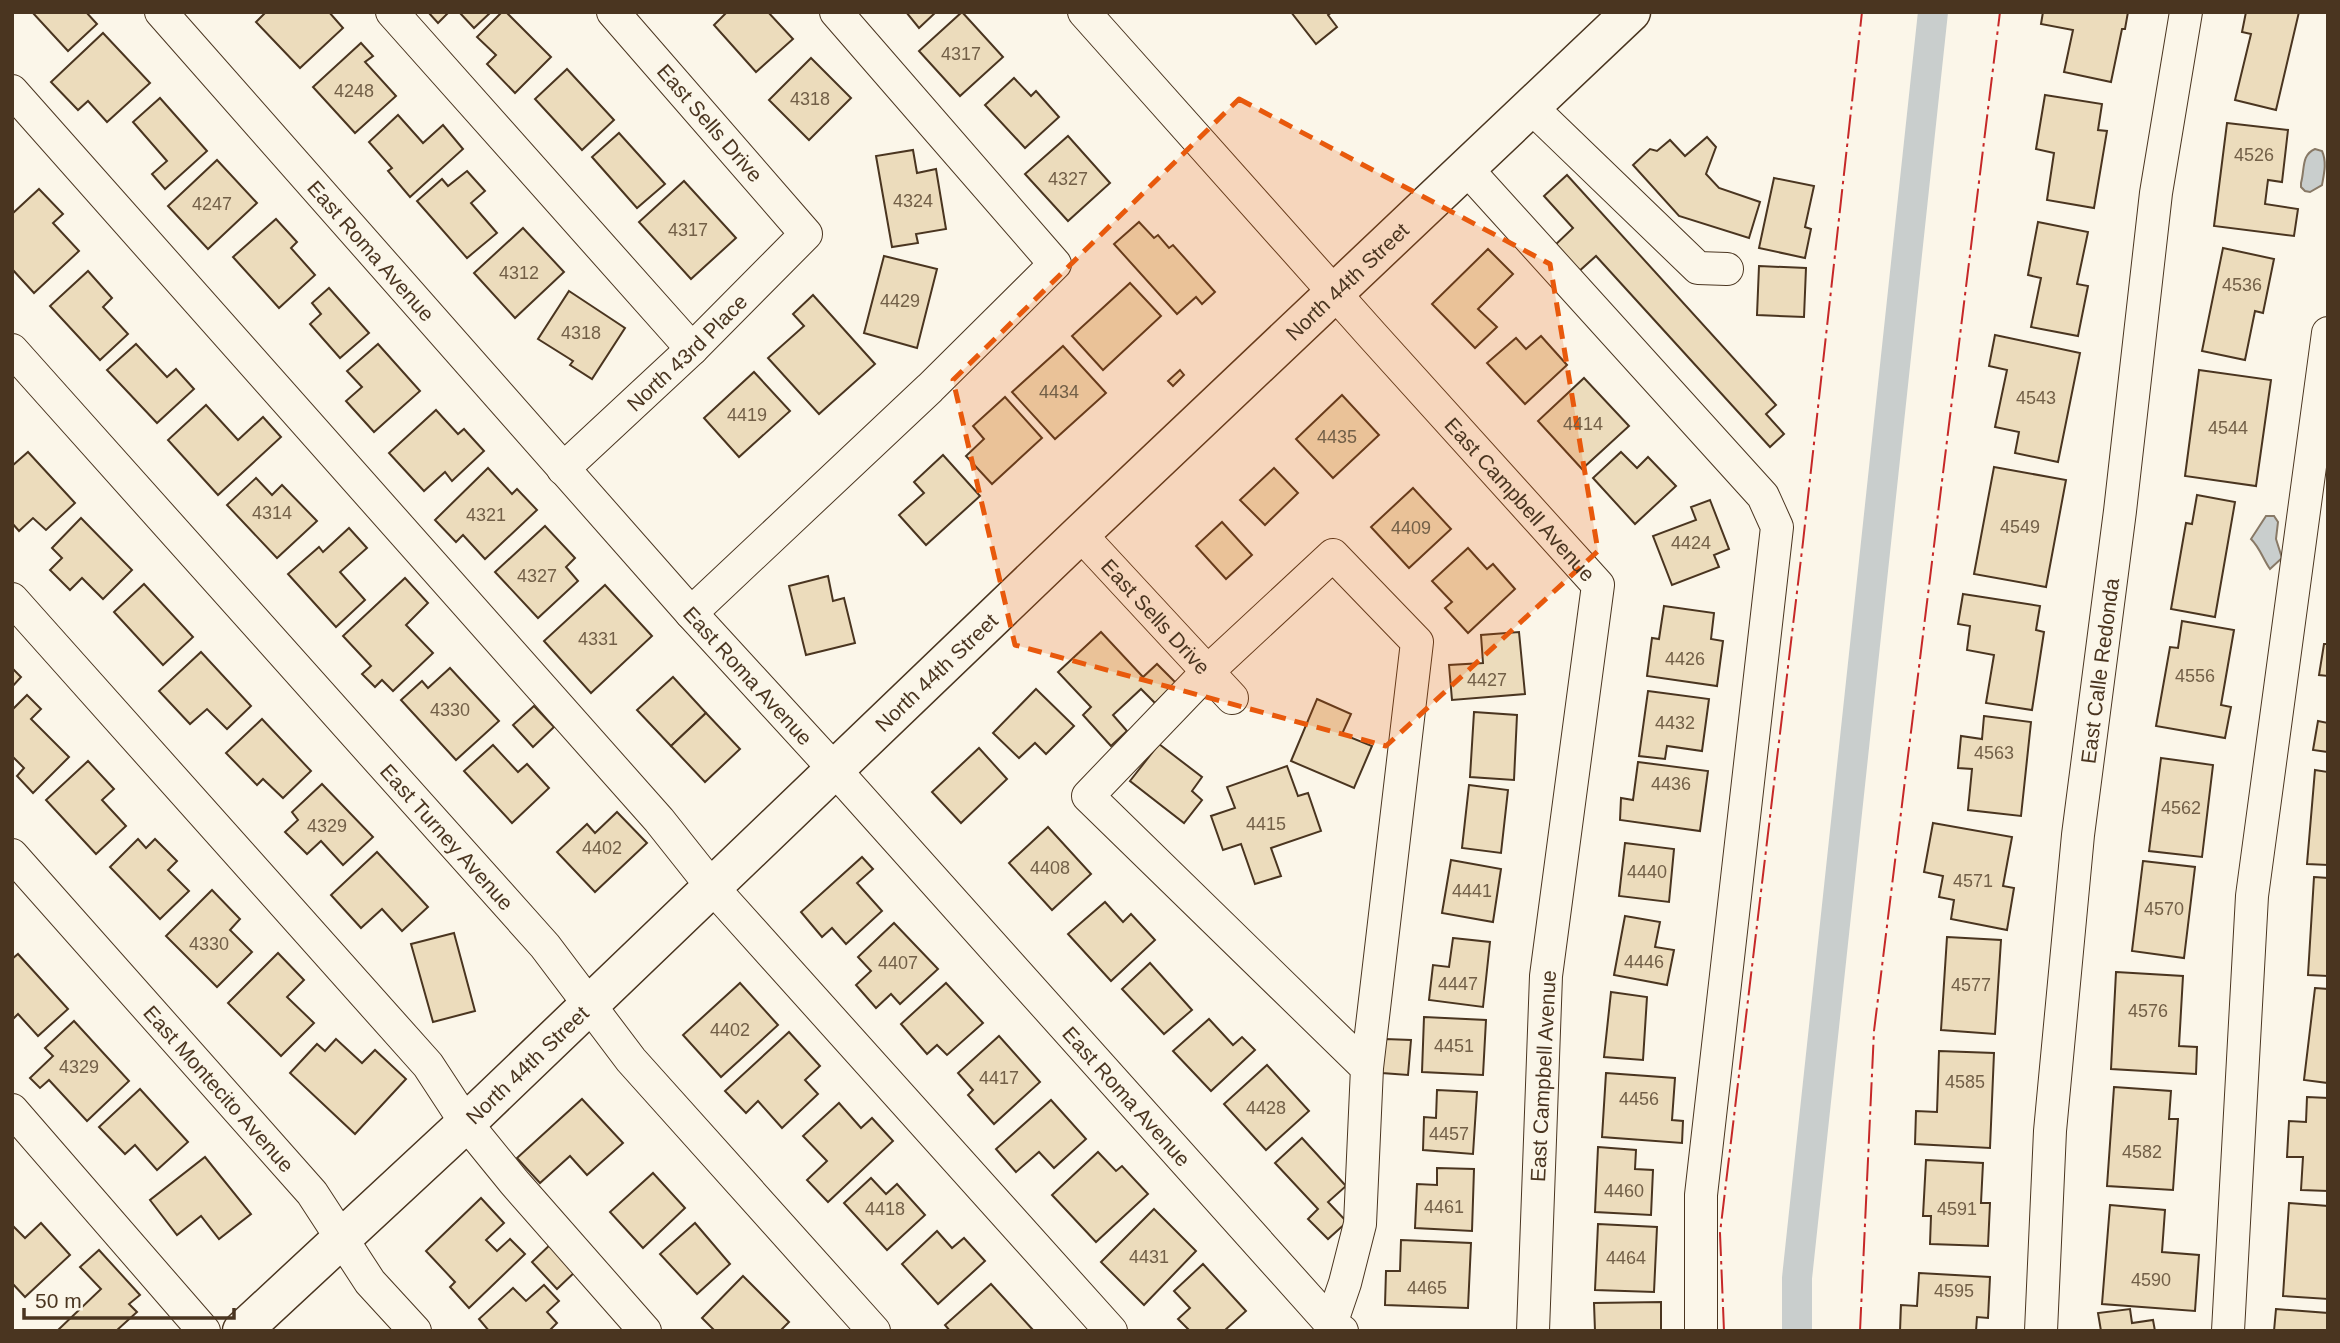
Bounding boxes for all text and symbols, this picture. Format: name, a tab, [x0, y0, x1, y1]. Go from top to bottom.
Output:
house number: 4317	[941, 44, 981, 64]
street label: East Sells Drive	[653, 60, 767, 186]
house number: 4248	[334, 81, 374, 101]
house number: 4318	[790, 89, 830, 109]
house number: 4526	[2234, 145, 2274, 165]
house number: 4327	[1048, 169, 1088, 189]
street label: East Roma Avenue	[303, 176, 439, 325]
house number: 4324	[893, 191, 933, 211]
house number: 4247	[192, 194, 232, 214]
street label: North 44th Street	[1281, 218, 1413, 345]
house number: 4317	[668, 220, 708, 240]
house number: 4312	[499, 263, 539, 283]
house number: 4536	[2222, 275, 2262, 295]
street label: North 43rd Place	[622, 289, 751, 415]
house number: 4429	[880, 291, 920, 311]
house number: 4318	[561, 323, 601, 343]
house number: 4434	[1039, 382, 1079, 402]
house number: 4543	[2016, 388, 2056, 408]
house number: 4419	[727, 405, 767, 425]
street label: East Campbell Avenue	[1441, 413, 1600, 586]
house number: 4414	[1563, 414, 1603, 434]
house number: 4544	[2208, 418, 2248, 438]
house number: 4435	[1317, 427, 1357, 447]
house number: 4314	[252, 503, 292, 523]
house number: 4321	[466, 505, 506, 525]
house number: 4549	[2000, 517, 2040, 537]
house number: 4409	[1391, 518, 1431, 538]
house number: 4424	[1671, 533, 1711, 553]
street label: East Sells Drive	[1097, 554, 1215, 678]
house number: 4327	[517, 566, 557, 586]
street label: East Calle Redonda	[2076, 576, 2123, 765]
street label: East Roma Avenue	[679, 601, 817, 749]
street label: North 44th Street	[870, 608, 1002, 736]
house number: 4331	[578, 629, 618, 649]
house number: 4426	[1665, 649, 1705, 669]
house number: 4556	[2175, 666, 2215, 686]
house number: 4427	[1467, 670, 1507, 690]
house number: 4330	[430, 700, 470, 720]
house number: 4432	[1655, 713, 1695, 733]
house number: 4563	[1974, 743, 2014, 763]
street label: East Turney Avenue	[376, 759, 518, 914]
house number: 4436	[1651, 774, 1691, 794]
house number: 4562	[2161, 798, 2201, 818]
house number: 4415	[1246, 814, 1286, 834]
house number: 4329	[307, 816, 347, 836]
house number: 4402	[582, 838, 622, 858]
house number: 4408	[1030, 858, 1070, 878]
house number: 4440	[1627, 862, 1667, 882]
house number: 4571	[1953, 871, 1993, 891]
house number: 4441	[1452, 881, 1492, 901]
house number: 4570	[2144, 899, 2184, 919]
house number: 4330	[189, 934, 229, 954]
house number: 4446	[1624, 952, 1664, 972]
house number: 4407	[878, 953, 918, 973]
street label: East Campbell Avenue	[1526, 969, 1560, 1183]
house number: 4447	[1438, 974, 1478, 994]
house number: 4577	[1951, 975, 1991, 995]
street label: East Montecito Avenue	[139, 1000, 299, 1176]
street label: North 44th Street	[461, 1001, 593, 1128]
house number: 4576	[2128, 1001, 2168, 1021]
house number: 4402	[710, 1020, 750, 1040]
street label: East Roma Avenue	[1058, 1022, 1195, 1171]
house number: 4451	[1434, 1036, 1474, 1056]
house number: 4329	[59, 1057, 99, 1077]
house number: 4417	[979, 1068, 1019, 1088]
house number: 4585	[1945, 1072, 1985, 1092]
house number: 4456	[1619, 1089, 1659, 1109]
house number: 4428	[1246, 1098, 1286, 1118]
house number: 4457	[1429, 1124, 1469, 1144]
house number: 4582	[2122, 1142, 2162, 1162]
house number: 4460	[1604, 1181, 1644, 1201]
house number: 4461	[1424, 1197, 1464, 1217]
house number: 4418	[865, 1199, 905, 1219]
house number: 4591	[1937, 1199, 1977, 1219]
house number: 4431	[1129, 1247, 1169, 1267]
house number: 4464	[1606, 1248, 1646, 1268]
house number: 4590	[2131, 1270, 2171, 1290]
scale bar	[24, 1276, 234, 1320]
house number: 4465	[1407, 1278, 1447, 1298]
house number: 4595	[1934, 1281, 1974, 1301]
text: 50 m	[35, 1289, 82, 1312]

